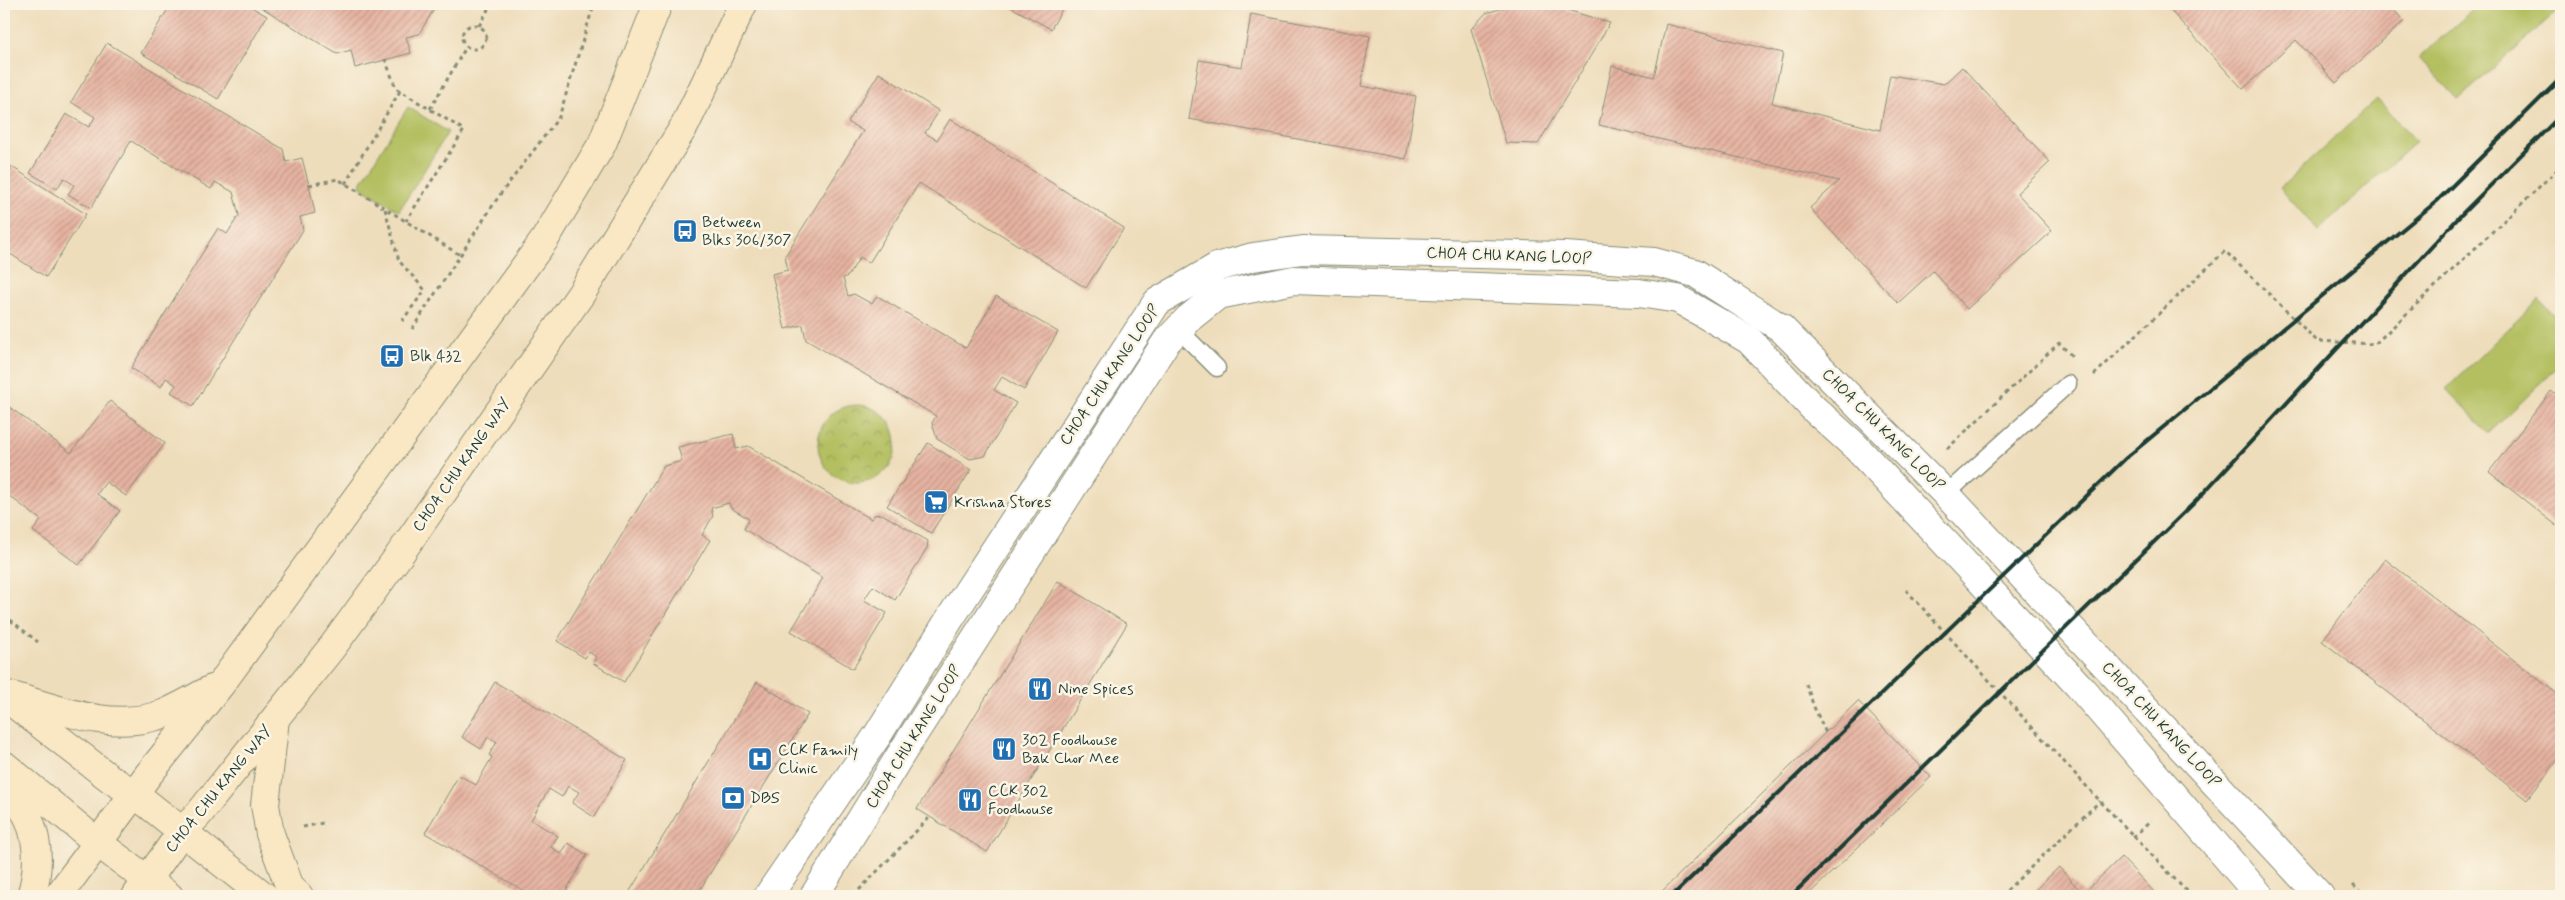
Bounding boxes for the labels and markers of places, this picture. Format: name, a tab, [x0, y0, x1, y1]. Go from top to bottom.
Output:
place label: Between Blks 306/307	[702, 212, 792, 251]
bus stop icon: Between Blks 306/307	[672, 218, 698, 244]
bus stop icon: Blk 432	[379, 343, 405, 369]
place label: Blk 432	[410, 346, 462, 367]
supermarket icon: Krishna Stores	[923, 489, 949, 515]
place label: Krishna Stores	[954, 492, 1051, 513]
restaurant icon: Nine Spices	[1027, 676, 1053, 702]
place label: Nine Spices	[1058, 679, 1133, 700]
place label: 302 Foodhouse Bak Chor Mee	[1022, 730, 1119, 769]
restaurant icon: 302 Foodhouse Bak Chor Mee	[991, 736, 1017, 762]
place label: CCK Family Clinic	[778, 740, 858, 779]
hospital icon: CCK Family Clinic	[747, 746, 773, 772]
place label: CCK 302 Foodhouse	[988, 781, 1053, 820]
bank icon: DBS	[720, 785, 746, 811]
restaurant icon: CCK 302 Foodhouse	[957, 787, 983, 813]
place label: DBS	[750, 788, 780, 809]

